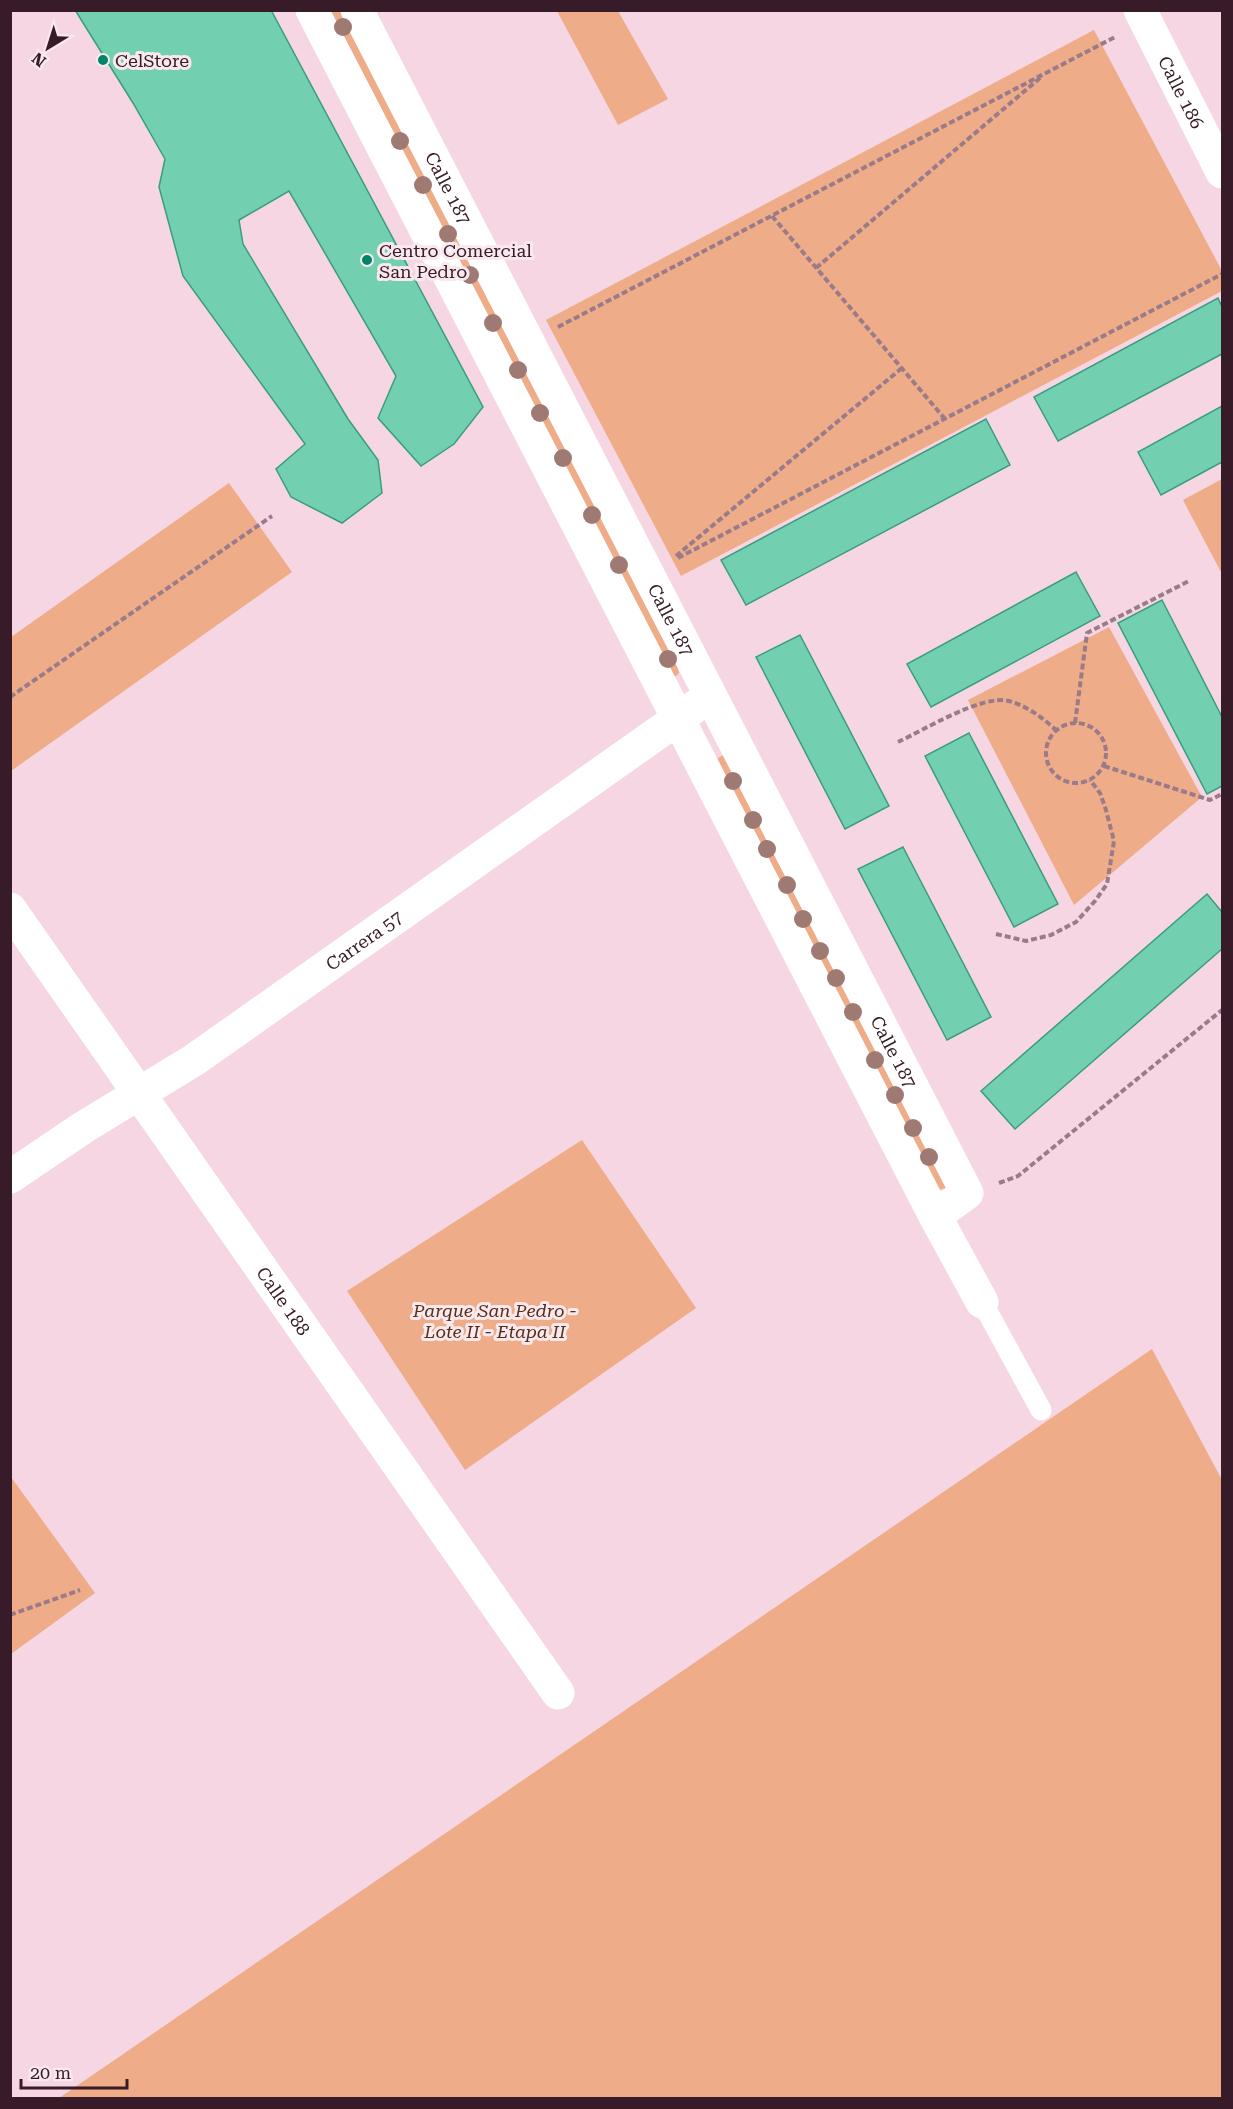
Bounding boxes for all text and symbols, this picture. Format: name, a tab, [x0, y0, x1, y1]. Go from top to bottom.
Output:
north arrow	[18, 18, 78, 78]
text: N	[28, 48, 50, 71]
place label: CelStore	[115, 50, 189, 71]
street label: Calle 186	[1154, 52, 1209, 132]
marker: CelStore	[96, 53, 110, 67]
street label: Calle 187	[421, 148, 476, 227]
place label: Centro Comercial San Pedro	[379, 240, 532, 282]
marker: Centro Comercial San Pedro	[360, 253, 374, 267]
street label: Calle 187	[644, 580, 699, 659]
street label: Carrera 57	[322, 906, 406, 974]
street label: Calle 187	[867, 1012, 921, 1091]
street label: Calle 188	[253, 1263, 315, 1339]
park label: Parque San Pedro - Lote II - Etapa II	[412, 1300, 577, 1342]
scale bar	[21, 2052, 128, 2090]
text: 20 m	[30, 2062, 71, 2083]

